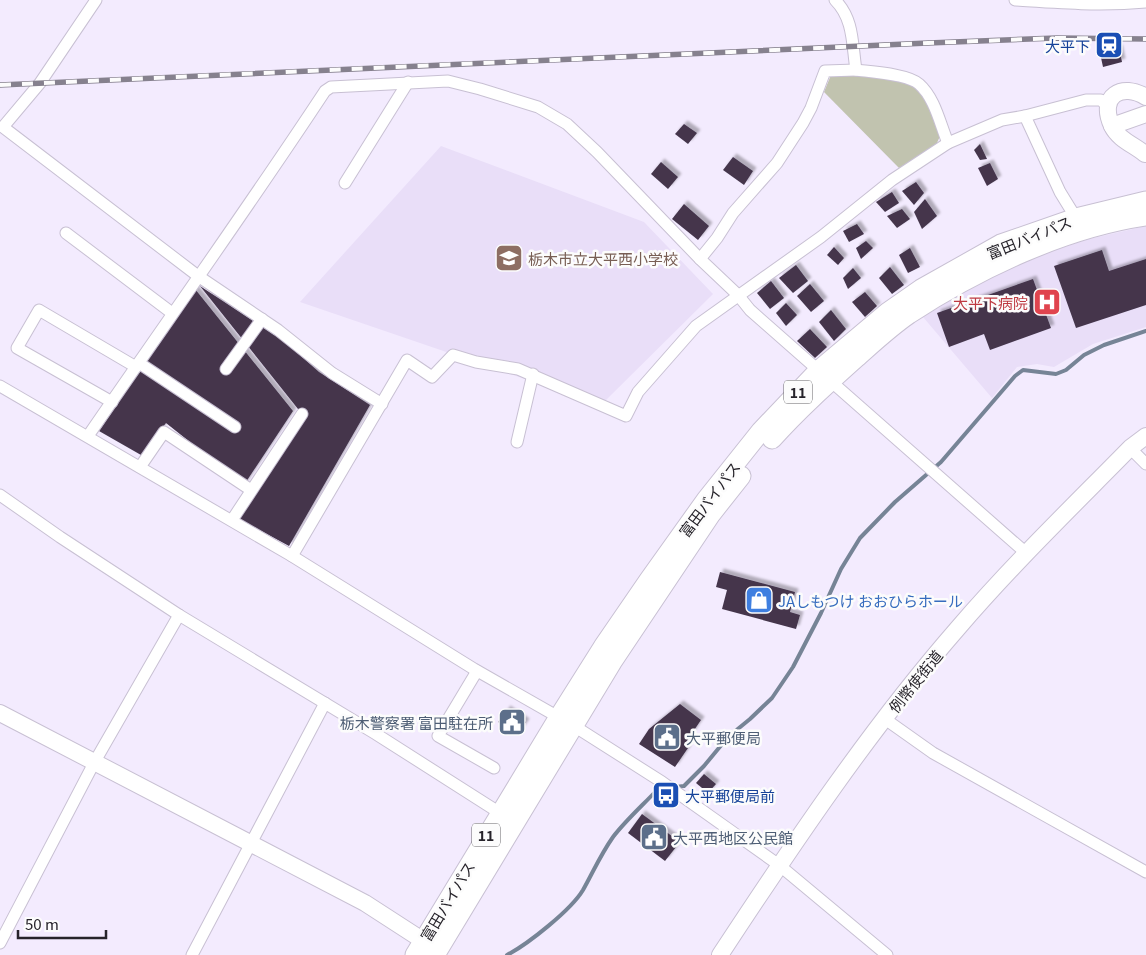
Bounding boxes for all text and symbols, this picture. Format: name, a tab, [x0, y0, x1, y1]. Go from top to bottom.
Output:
station icon: 大平下	[1094, 30, 1124, 60]
place label: 大平下	[1045, 35, 1090, 56]
street label: 富田バイパス	[983, 210, 1075, 264]
school or university icon: 栃木市立大平西小学校	[494, 243, 524, 273]
place label: 栃木市立大平西小学校	[528, 248, 678, 269]
hospital icon: 大平下病院	[1032, 287, 1062, 317]
place label: 大平下病院	[953, 292, 1028, 313]
road number: 11	[784, 381, 812, 404]
street label: 富田バイパス	[674, 457, 744, 541]
shop icon: JAしもつけ おおひらホール	[744, 585, 774, 615]
place label: JAしもつけ おおひらホール	[778, 590, 963, 611]
street label: 例幣使街道	[883, 645, 947, 717]
public building icon: 栃木警察署 富田駐在所	[497, 707, 527, 737]
place label: 栃木警察署 富田駐在所	[340, 712, 493, 733]
public building icon: 大平郵便局	[652, 722, 682, 752]
place label: 大平郵便局	[686, 727, 761, 748]
bus stop icon: 大平郵便局前	[651, 780, 681, 810]
place label: 大平郵便局前	[685, 785, 775, 806]
public building icon: 大平西地区公民館	[639, 822, 669, 852]
road number: 11	[472, 824, 500, 846]
place label: 大平西地区公民館	[673, 827, 793, 848]
street label: 富田バイパス	[415, 857, 479, 945]
scale bar	[18, 908, 105, 940]
text: 50 m	[25, 913, 59, 934]

